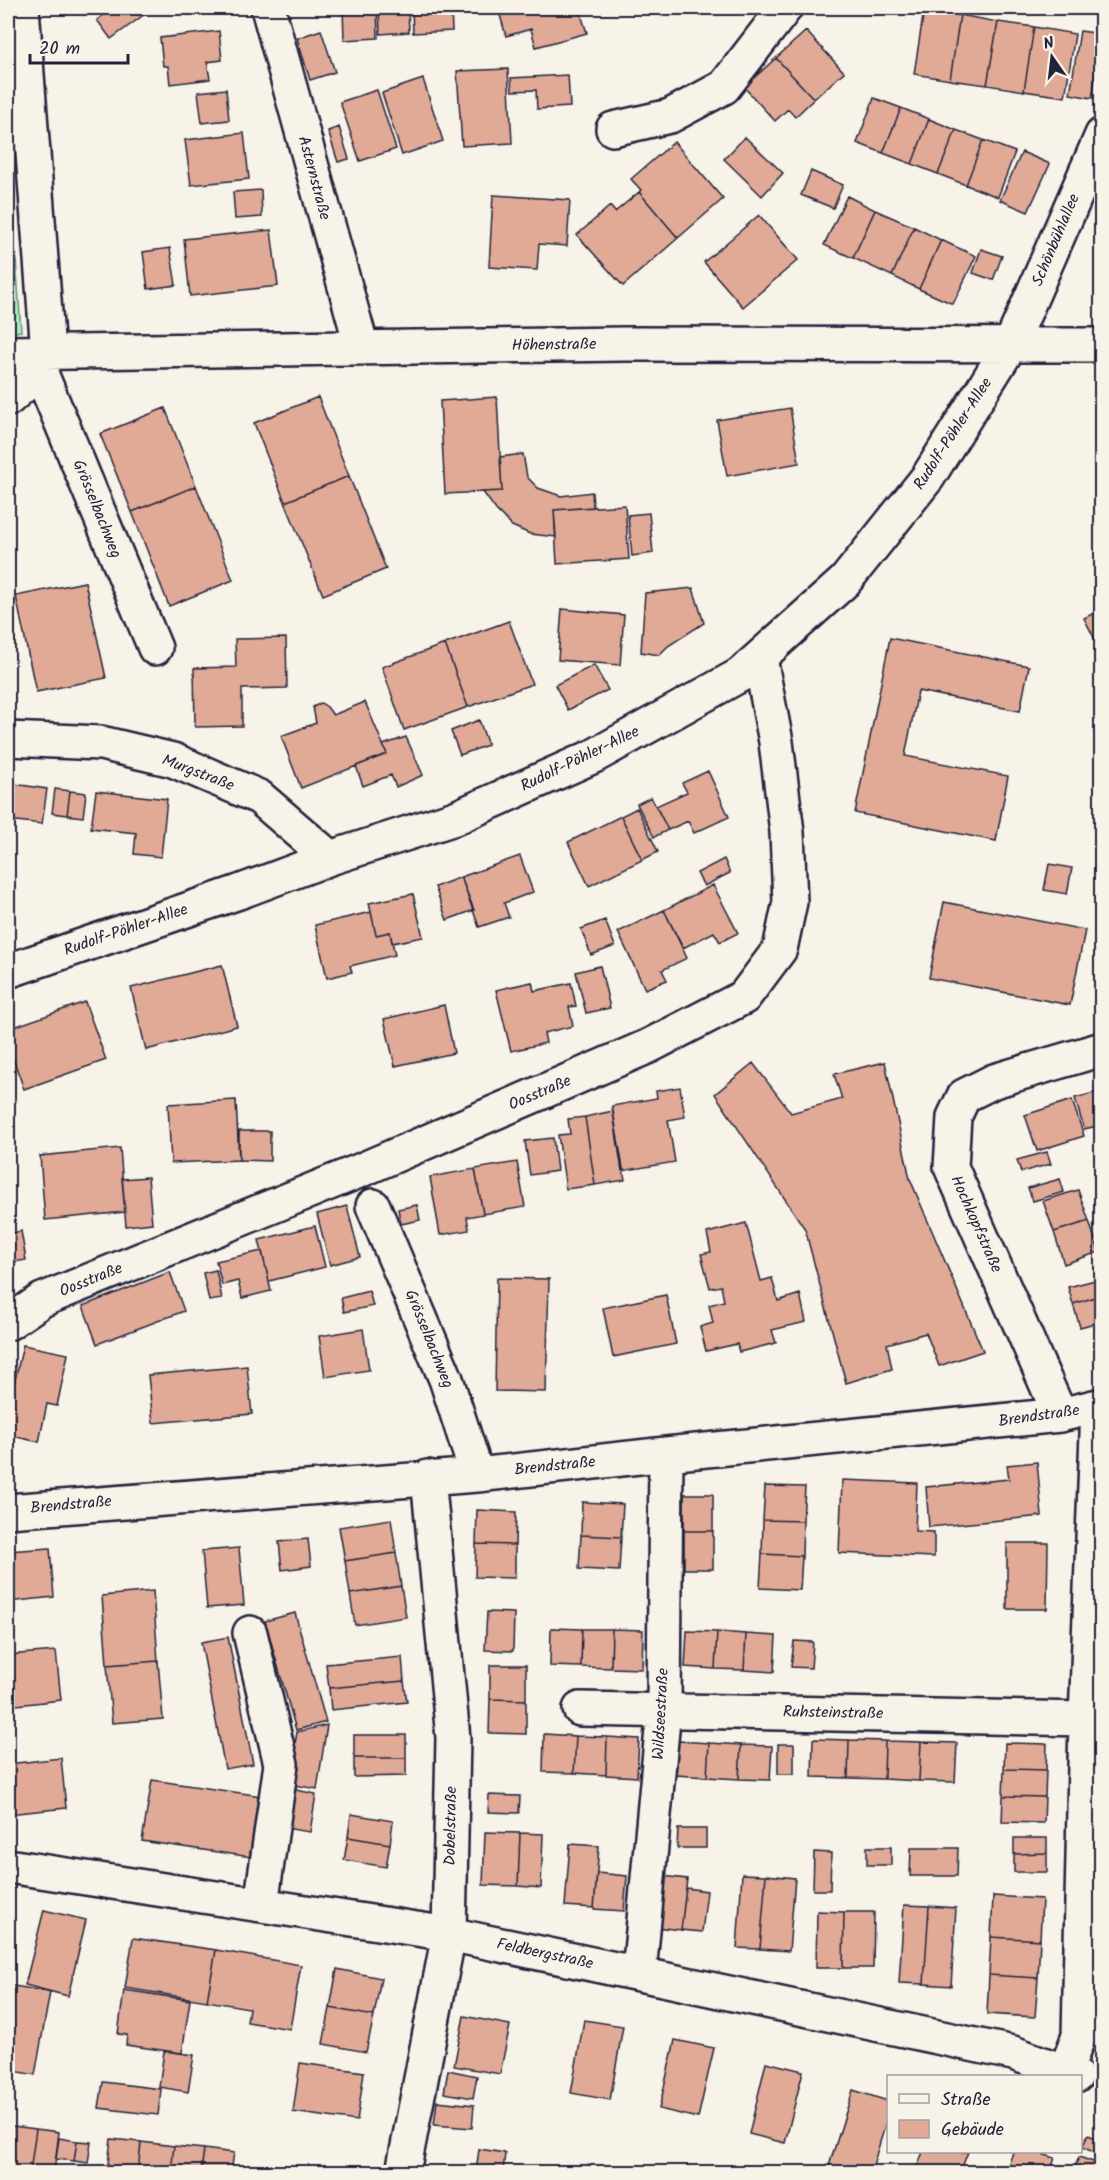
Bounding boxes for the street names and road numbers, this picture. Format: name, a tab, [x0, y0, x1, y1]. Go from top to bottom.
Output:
street label: Asternstraße	[291, 133, 337, 223]
street label: Schönbühlallee	[1025, 190, 1087, 290]
street label: Höhenstraße	[511, 332, 597, 358]
street label: Rudolf-Pöhler-Allee	[907, 373, 999, 495]
street label: Grösselbachweg	[66, 456, 128, 562]
street label: Rudolf-Pöhler-Allee	[516, 719, 644, 799]
street label: Murgstraße	[158, 748, 238, 798]
street label: Rudolf-Pöhler-Allee	[61, 897, 191, 963]
street label: Oosstraße	[505, 1069, 575, 1117]
street label: Hochkopfstraße	[943, 1171, 1009, 1277]
street label: Oosstraße	[56, 1256, 126, 1304]
street label: Grösselbachweg	[398, 1286, 460, 1392]
street label: Brendstraße	[997, 1398, 1081, 1434]
street label: Brendstraße	[513, 1449, 597, 1483]
street label: Brendstraße	[29, 1489, 113, 1521]
street label: Wildseestraße	[646, 1668, 676, 1760]
street label: Ruhsteinstraße	[783, 1700, 883, 1726]
street label: Dobelstraße	[438, 1786, 464, 1866]
street label: Feldbergstraße	[494, 1932, 596, 1976]

